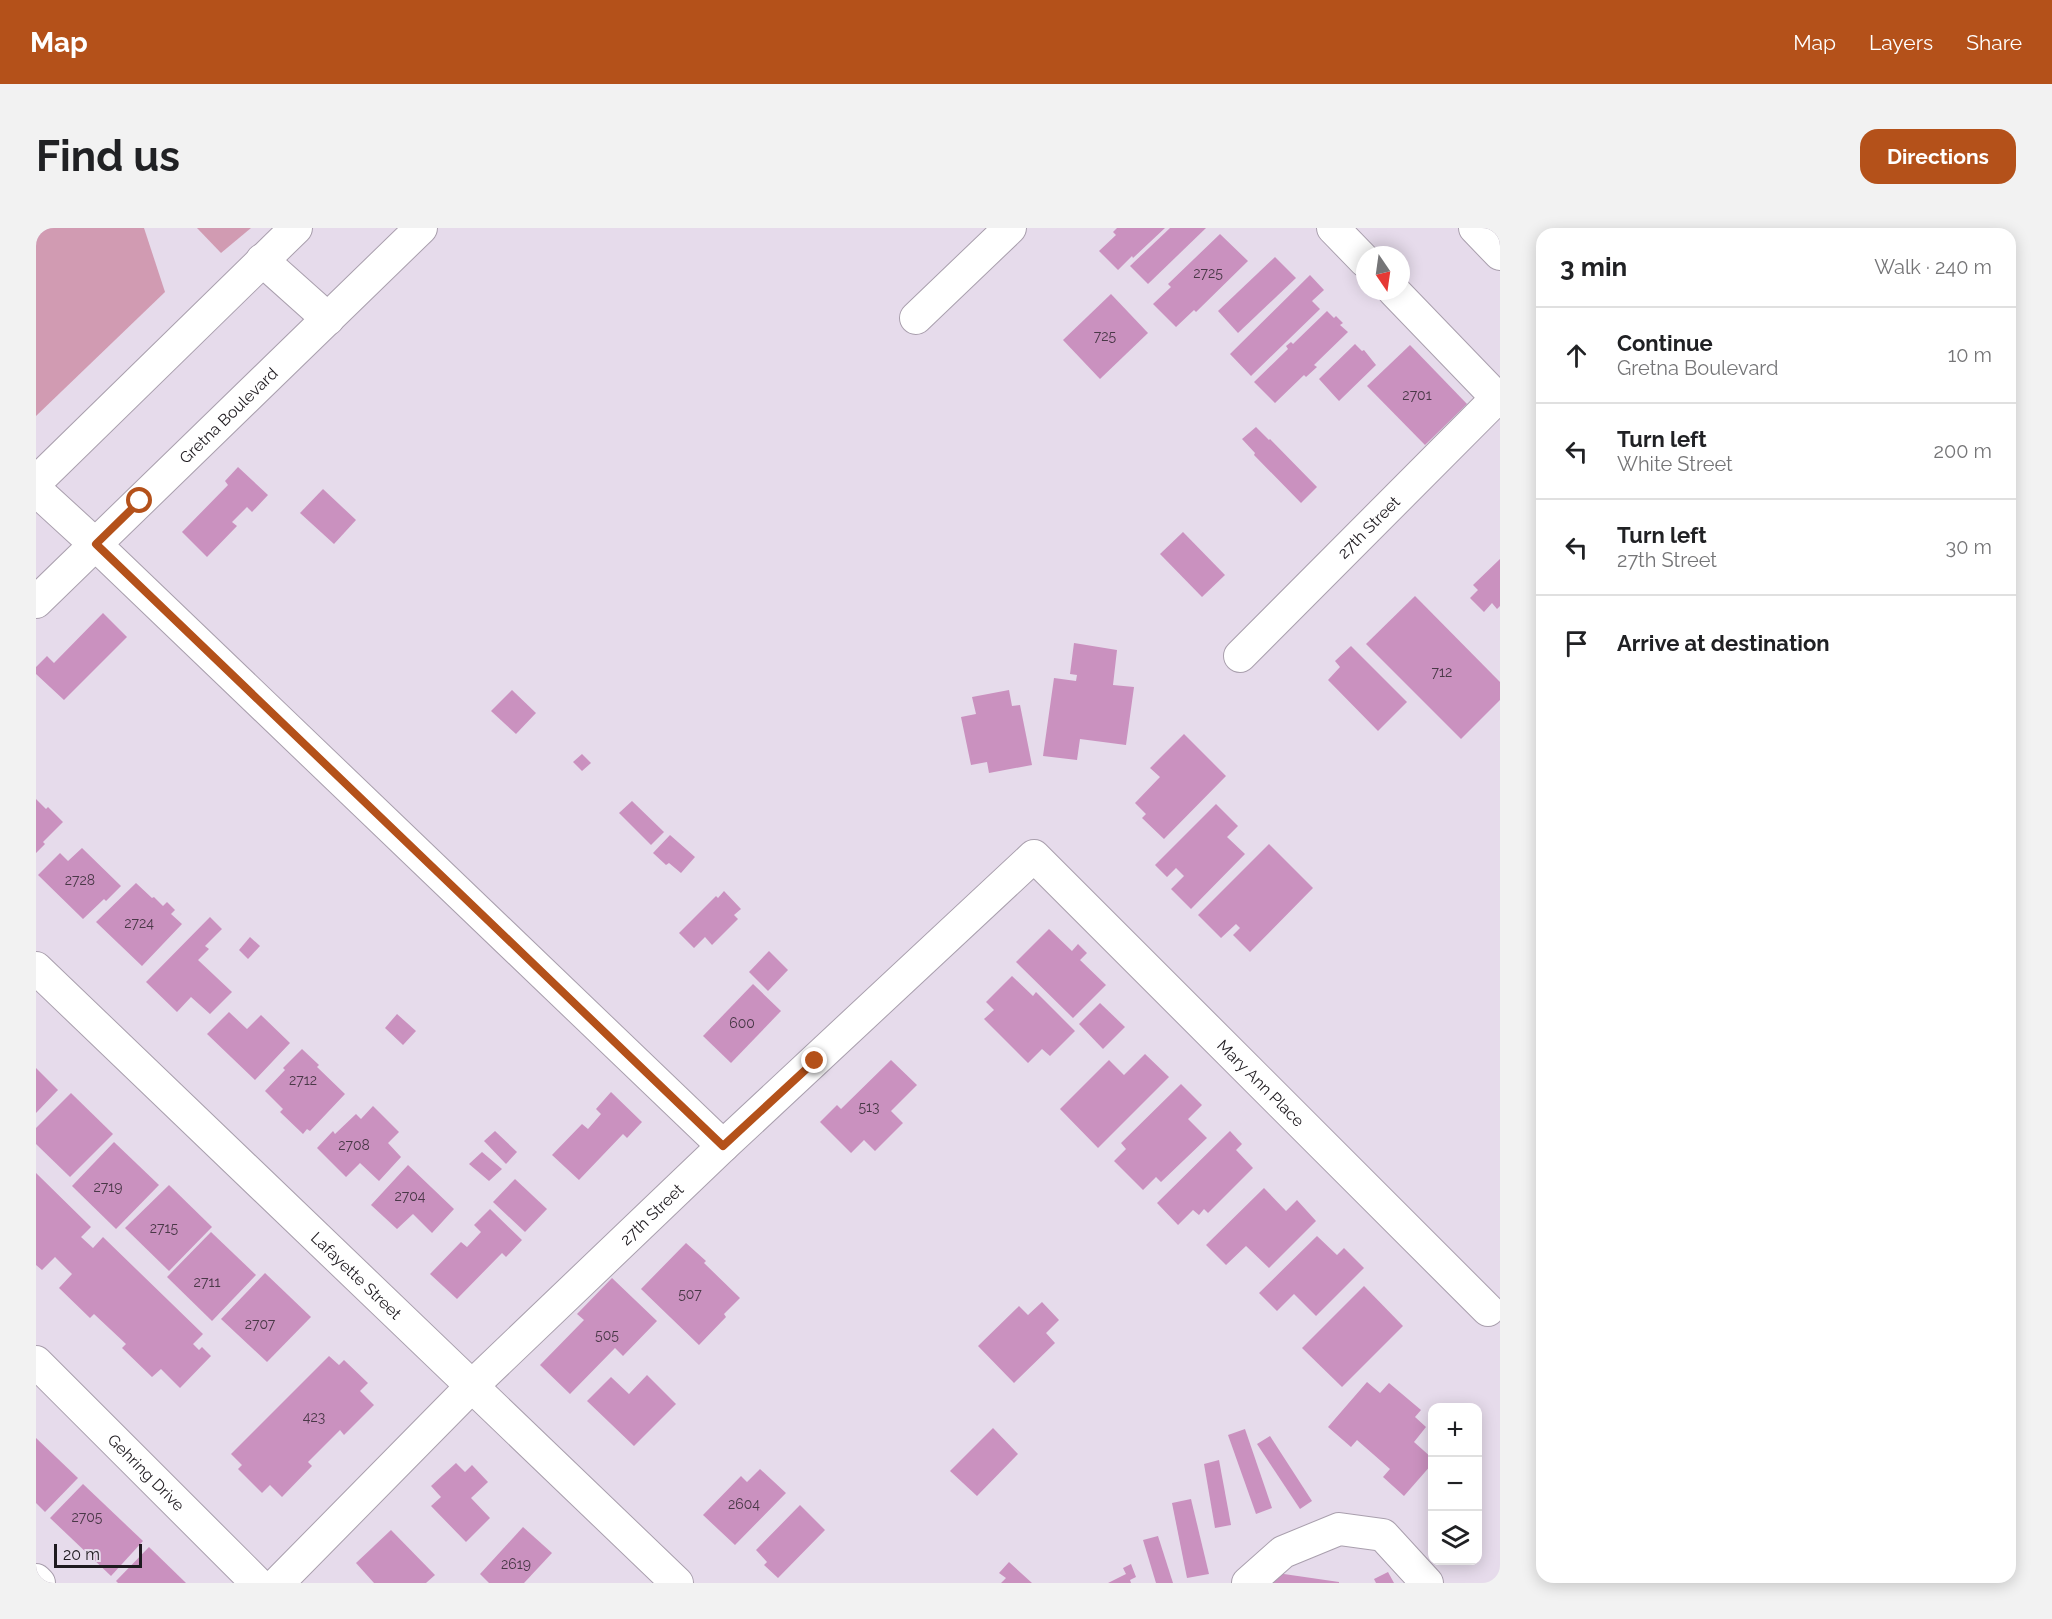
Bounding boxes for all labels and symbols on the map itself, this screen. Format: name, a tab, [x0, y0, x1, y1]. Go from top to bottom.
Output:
north arrow	[1356, 246, 1410, 300]
house number: 2725	[1193, 265, 1223, 281]
house number: 725	[1094, 328, 1117, 344]
street label: Gretna Boulevard	[175, 363, 281, 467]
house number: 2701	[1402, 387, 1432, 403]
route start	[126, 487, 152, 513]
street label: 27th Street	[1333, 492, 1404, 562]
house number: 712	[1432, 664, 1452, 680]
house number: 2728	[65, 872, 95, 888]
house number: 2724	[124, 915, 154, 931]
house number: 600	[729, 1015, 755, 1031]
street label: Mary Ann Place	[1214, 1036, 1308, 1130]
route end	[801, 1047, 827, 1073]
house number: 2712	[289, 1072, 317, 1088]
house number: 513	[858, 1099, 880, 1115]
house number: 2708	[338, 1137, 370, 1153]
house number: 2719	[94, 1179, 122, 1195]
street label: 27th Street	[616, 1179, 688, 1249]
house number: 2704	[395, 1188, 426, 1204]
house number: 2715	[150, 1220, 179, 1236]
street label: Lafayette Street	[307, 1228, 406, 1324]
house number: 2711	[194, 1274, 220, 1290]
house number: 507	[678, 1286, 702, 1302]
house number: 2707	[245, 1316, 276, 1332]
house number: 505	[595, 1327, 619, 1343]
house number: 423	[303, 1409, 325, 1425]
street label: Gehring Drive	[104, 1430, 189, 1515]
house number: 2604	[728, 1496, 760, 1512]
house number: 2705	[72, 1509, 103, 1525]
scale bar	[54, 1541, 142, 1568]
house number: 2619	[501, 1556, 531, 1572]

